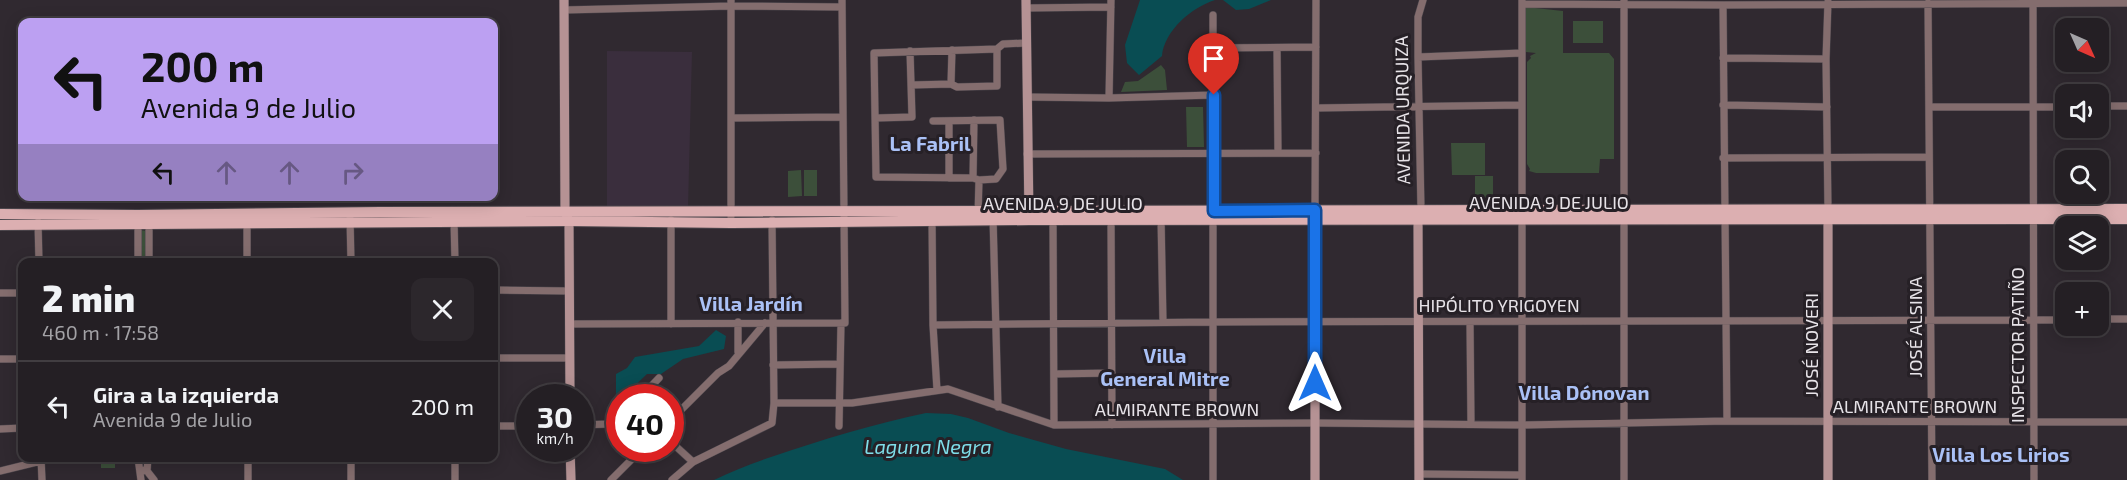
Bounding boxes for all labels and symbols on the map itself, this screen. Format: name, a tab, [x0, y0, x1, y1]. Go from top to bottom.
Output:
north arrow	[2055, 18, 2109, 72]
pin	[1188, 33, 1239, 95]
street label: AVENIDA URQUIZA	[1390, 35, 1414, 185]
district label: La Fabril	[889, 131, 971, 155]
street label: AVENIDA 9 DE JULIO	[1469, 191, 1629, 213]
street label: AVENIDA 9 DE JULIO	[983, 192, 1143, 214]
street label: INSPECTOR PATIÑO	[2006, 267, 2028, 423]
street label: JOSÉ ALSINA	[1904, 276, 1926, 378]
district label: Villa Jardín	[699, 291, 803, 315]
street label: JOSÉ NOVERI	[1800, 293, 1822, 397]
street label: HIPÓLITO YRIGOYEN	[1418, 294, 1580, 316]
district label: Villa General Mitre	[1100, 343, 1230, 390]
position arrow	[1283, 351, 1347, 415]
district label: Villa Dónovan	[1519, 380, 1649, 404]
speed limit sign: 40	[606, 384, 684, 462]
street label: ALMIRANTE BROWN	[1833, 395, 1997, 417]
street label: ALMIRANTE BROWN	[1095, 398, 1259, 420]
water label: Laguna Negra	[864, 434, 992, 458]
district label: Villa Los Lirios	[1932, 442, 2070, 466]

